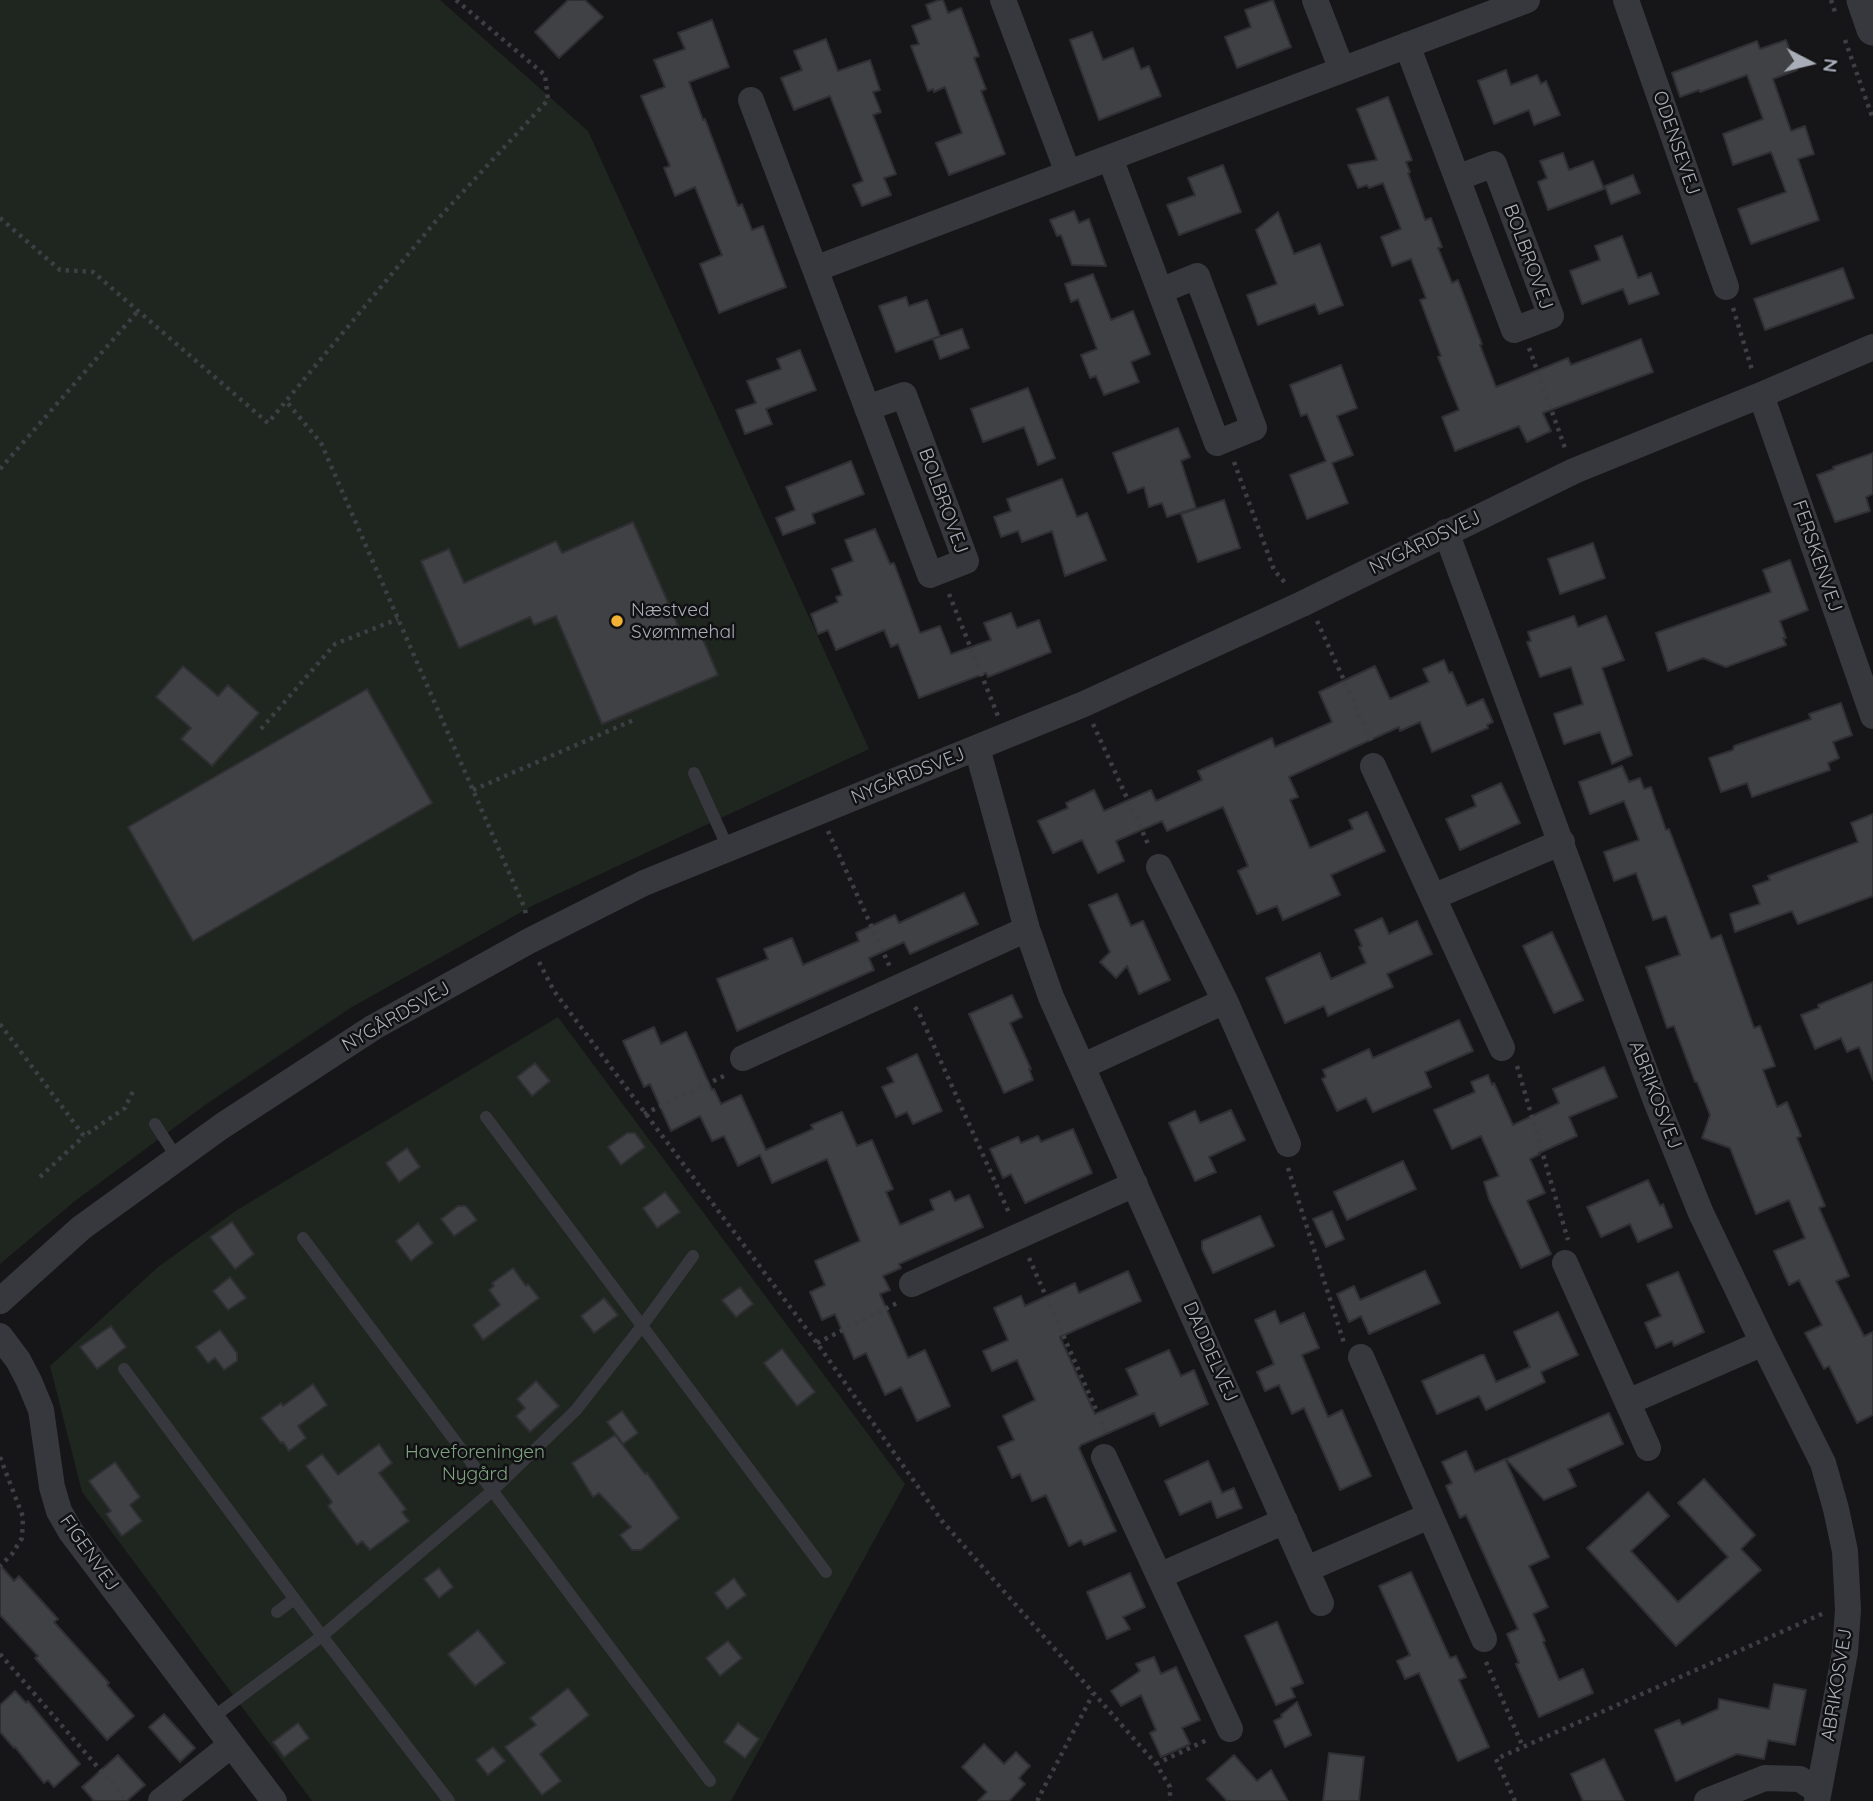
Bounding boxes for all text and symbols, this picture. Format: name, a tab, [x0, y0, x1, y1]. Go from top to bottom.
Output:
north arrow	[1775, 28, 1845, 98]
text: N	[1818, 57, 1844, 74]
street label: ODENSEVEJ	[1648, 88, 1704, 198]
street label: BOLBROVEJ	[1498, 201, 1558, 313]
street label: BOLBROVEJ	[913, 445, 973, 557]
street label: FERSKENVEJ	[1787, 497, 1847, 615]
street label: NYGÅRDSVEJ	[1366, 506, 1484, 580]
place label: Næstved Svømmehal	[631, 599, 735, 643]
marker: Næstved Svømmehal	[609, 613, 625, 629]
street label: NYGÅRDSVEJ	[848, 743, 968, 809]
street label: NYGÅRDSVEJ	[338, 977, 454, 1057]
street label: ABRIKOSVEJ	[1624, 1038, 1686, 1152]
street label: DADDELVEJ	[1178, 1298, 1242, 1406]
park label: Haveforeningen Nygård	[405, 1441, 545, 1485]
street label: FIGENVEJ	[55, 1511, 123, 1595]
street label: ABRIKOSVEJ	[1817, 1627, 1857, 1743]

